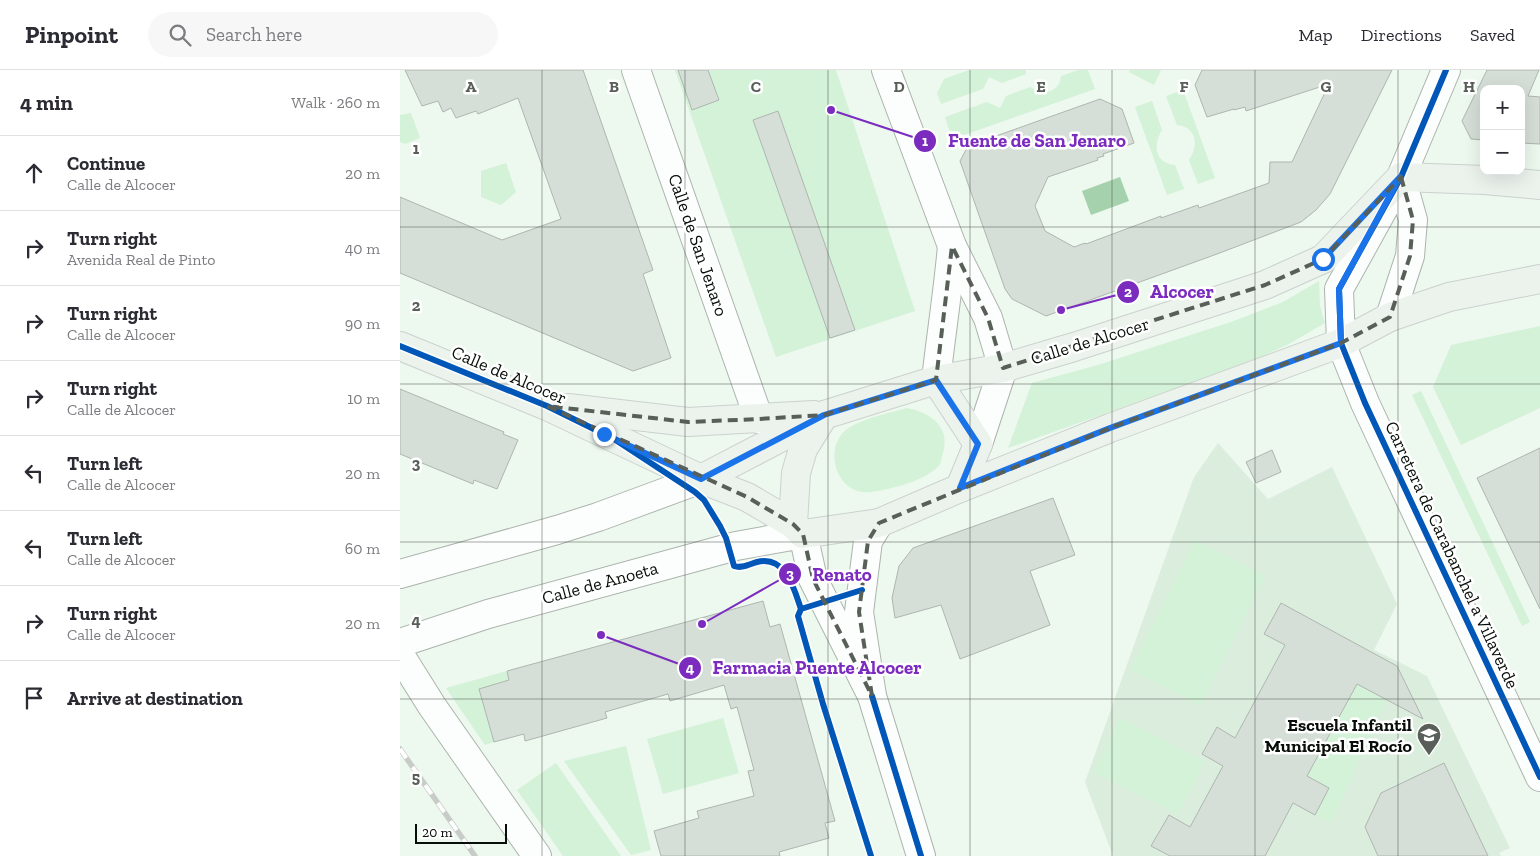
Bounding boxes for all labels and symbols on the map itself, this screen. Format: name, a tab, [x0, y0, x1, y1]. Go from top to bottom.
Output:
text: A	[466, 77, 477, 96]
text: B	[609, 77, 619, 96]
text: C	[751, 77, 761, 96]
text: D	[893, 77, 905, 96]
text: E	[1036, 77, 1046, 96]
text: F	[1179, 77, 1189, 96]
text: G	[1321, 77, 1332, 96]
text: H	[1463, 77, 1475, 96]
callout: Fuente de San Jenaro	[913, 124, 1136, 158]
text: Fuente de San Jenaro	[948, 129, 1126, 152]
text: 1	[922, 132, 928, 150]
text: 1	[413, 139, 420, 158]
street label: Calle de San Jenaro	[663, 171, 733, 319]
route start	[1312, 248, 1335, 271]
callout: Alcocer	[1115, 275, 1224, 309]
text: Alcocer	[1150, 280, 1215, 303]
text: 2	[1124, 283, 1132, 301]
text: 2	[412, 296, 421, 315]
street label: Calle de Alcocer	[1028, 313, 1152, 369]
street label: Calle de Alcocer	[448, 341, 570, 409]
street label: Carretera de Carabanchel a Villaverde	[1380, 418, 1524, 692]
route end	[593, 423, 616, 446]
text: 3	[412, 454, 421, 473]
street label: Calle de Anoeta	[539, 557, 661, 609]
callout: Renato	[778, 557, 882, 591]
text: Renato	[812, 563, 872, 586]
text: 3	[786, 565, 794, 583]
text: 4	[411, 611, 421, 630]
callout: Farmacia Puente Alcocer	[677, 651, 932, 685]
text: Farmacia Puente Alcocer	[712, 656, 922, 679]
text: 4	[686, 659, 695, 677]
place label: Escuela Infantil Municipal El Rocío	[1265, 714, 1413, 757]
school or university icon: Escuela Infantil Municipal El Rocío	[1416, 722, 1442, 756]
text: 5	[412, 768, 420, 787]
scale bar	[415, 821, 508, 844]

